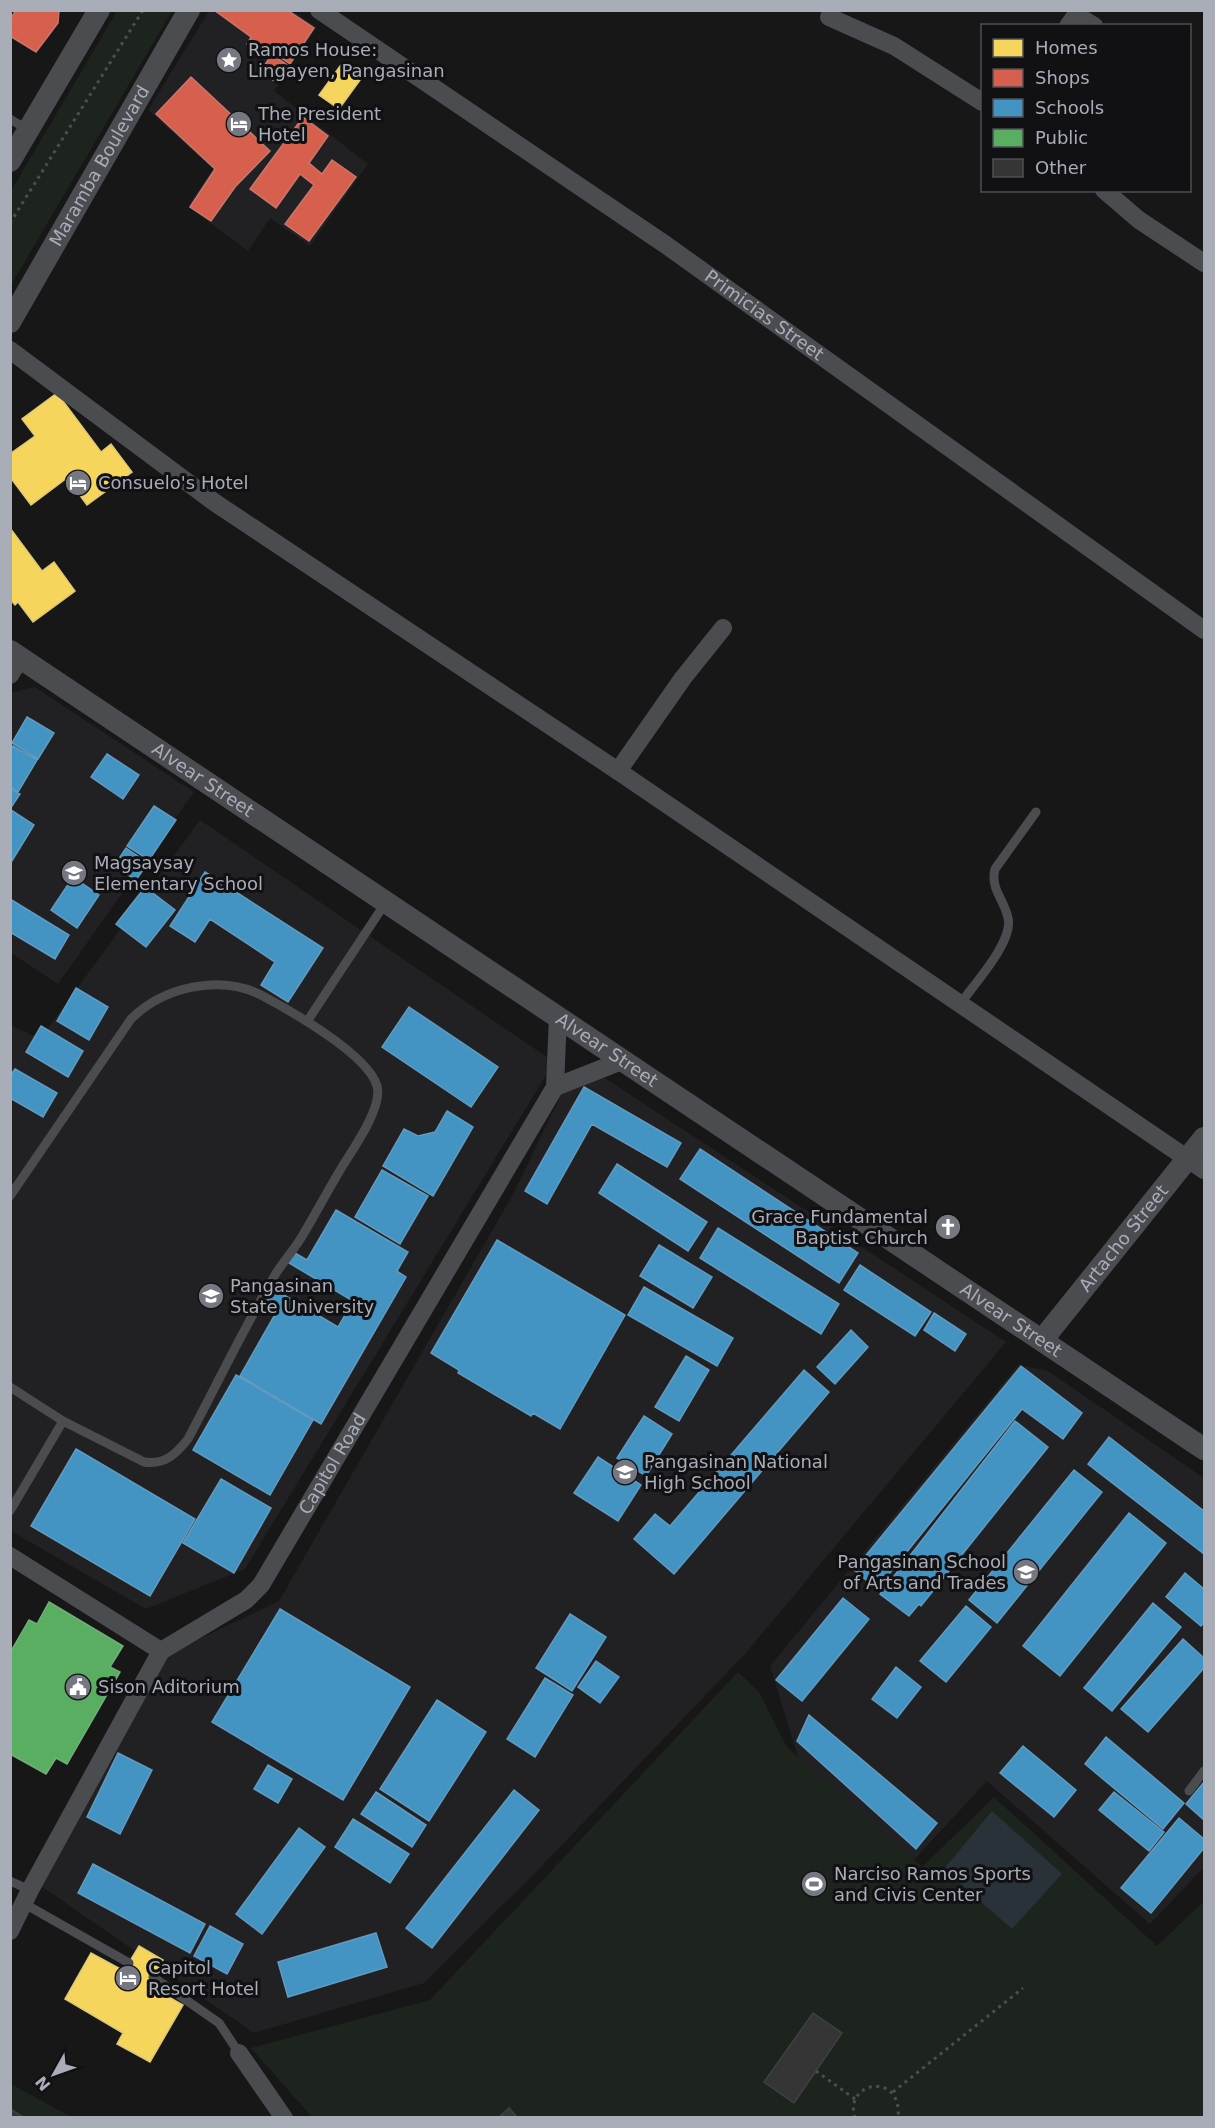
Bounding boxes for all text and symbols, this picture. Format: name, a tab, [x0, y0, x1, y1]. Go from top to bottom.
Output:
legend	[981, 24, 1191, 192]
text: Homes	[1035, 37, 1098, 58]
place label: Ramos House: Lingayen, Pangasinan	[248, 39, 445, 81]
place icon: Ramos House: Lingayen, Pangasinan	[214, 45, 244, 75]
text: Shops	[1035, 67, 1090, 88]
street label: Maramba Boulevard	[45, 82, 153, 250]
text: Schools	[1035, 97, 1104, 118]
place label: The President Hotel	[257, 103, 381, 145]
hotel icon: The President Hotel	[224, 109, 254, 139]
text: Public	[1035, 127, 1088, 148]
text: Other	[1035, 157, 1087, 178]
street label: Primicias Street	[701, 265, 828, 365]
hotel icon: Consuelo's Hotel	[63, 468, 93, 498]
place label: Consuelo's Hotel	[98, 472, 249, 493]
street label: Alvear Street	[148, 738, 258, 821]
place label: Magsaysay Elementary School	[94, 852, 263, 894]
school or university icon: Magsaysay Elementary School	[59, 858, 89, 888]
street label: Alvear Street	[552, 1008, 662, 1091]
street label: Artacho Street	[1074, 1180, 1172, 1296]
place label: Grace Fundamental Baptist Church	[751, 1206, 928, 1248]
church icon: Grace Fundamental Baptist Church	[933, 1212, 963, 1242]
place label: Pangasinan State University	[230, 1275, 375, 1317]
street label: Alvear Street	[956, 1278, 1066, 1361]
school or university icon: Pangasinan State University	[196, 1281, 226, 1311]
street label: Capitol Road	[294, 1409, 370, 1518]
place label: Pangasinan National High School	[644, 1451, 828, 1493]
school or university icon: Pangasinan National High School	[610, 1457, 640, 1487]
place label: Pangasinan School of Arts and Trades	[837, 1551, 1006, 1593]
school or university icon: Pangasinan School of Arts and Trades	[1011, 1557, 1041, 1587]
public building icon: Sison Aditorium	[63, 1672, 93, 1702]
place label: Sison Aditorium	[98, 1676, 240, 1697]
place label: Narciso Ramos Sports and Civis Center	[834, 1863, 1031, 1905]
sports icon: Narciso Ramos Sports and Civis Center	[799, 1869, 829, 1899]
place label: Capitol Resort Hotel	[148, 1957, 259, 1999]
hotel icon: Capitol Resort Hotel	[113, 1963, 143, 1993]
north arrow	[24, 2044, 84, 2104]
text: N	[31, 2072, 54, 2095]

